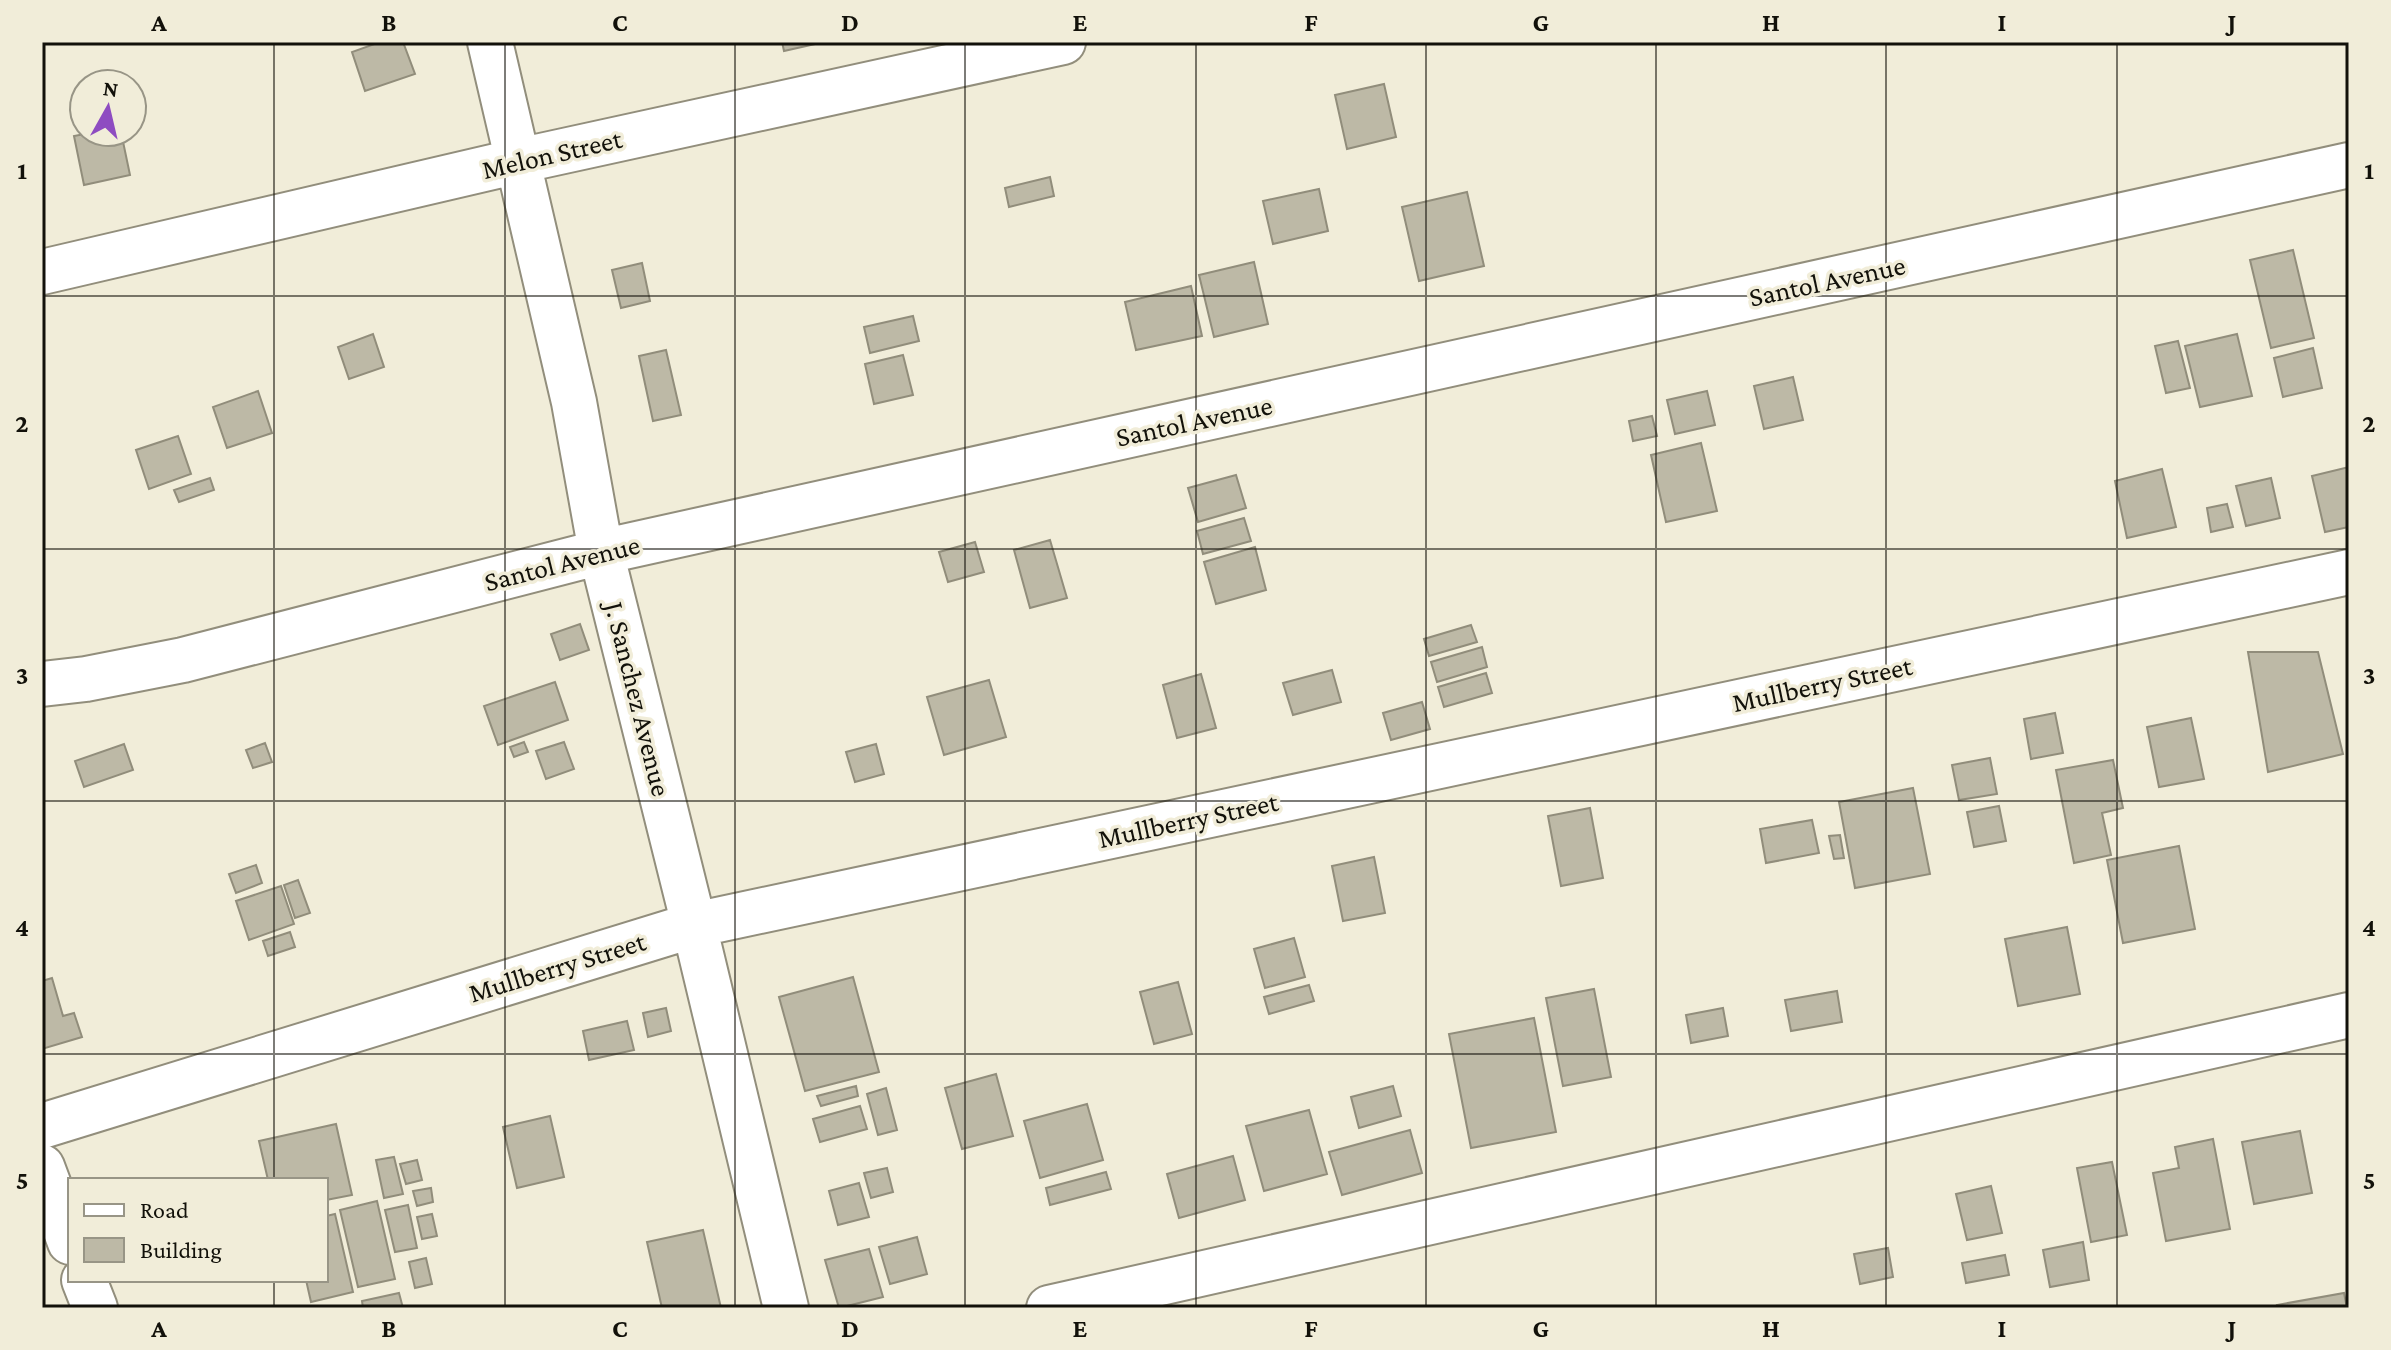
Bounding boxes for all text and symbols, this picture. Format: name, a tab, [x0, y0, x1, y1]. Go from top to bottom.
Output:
text: A	[150, 8, 167, 37]
text: B	[381, 8, 397, 37]
text: C	[612, 8, 628, 37]
text: D	[841, 8, 859, 37]
text: E	[1073, 8, 1088, 37]
text: F	[1304, 8, 1318, 37]
text: G	[1533, 8, 1549, 37]
text: H	[1762, 8, 1780, 37]
text: I	[1998, 8, 2006, 37]
text: J	[2225, 8, 2236, 37]
north arrow	[68, 68, 148, 148]
text: N	[102, 75, 120, 102]
street label: Melon Street	[479, 123, 626, 185]
text: 1	[17, 156, 27, 185]
text: 1	[2364, 156, 2374, 185]
street label: Santol Avenue	[1746, 249, 1908, 313]
street label: Santol Avenue	[1113, 389, 1275, 453]
text: 2	[15, 409, 29, 438]
text: 2	[2362, 409, 2376, 438]
street label: Santol Avenue	[481, 529, 643, 597]
street label: J. Sanchez Avenue	[598, 596, 677, 799]
street label: Mullberry Street	[1729, 650, 1916, 718]
text: 3	[16, 661, 28, 690]
text: 3	[2363, 661, 2375, 690]
street label: Mullberry Street	[1095, 786, 1282, 854]
text: 4	[15, 913, 29, 942]
text: 4	[2362, 913, 2376, 942]
street label: Mullberry Street	[465, 925, 650, 1009]
text: 5	[16, 1166, 28, 1195]
text: 5	[2363, 1166, 2375, 1195]
legend	[68, 1178, 328, 1282]
text: Road	[140, 1196, 189, 1223]
text: Building	[140, 1236, 222, 1263]
text: A	[150, 1314, 167, 1343]
text: B	[381, 1314, 397, 1343]
text: C	[612, 1314, 628, 1343]
text: D	[841, 1314, 859, 1343]
text: E	[1073, 1314, 1088, 1343]
text: F	[1304, 1314, 1318, 1343]
text: G	[1533, 1314, 1549, 1343]
text: H	[1762, 1314, 1780, 1343]
text: I	[1998, 1314, 2006, 1343]
text: J	[2225, 1314, 2236, 1343]

